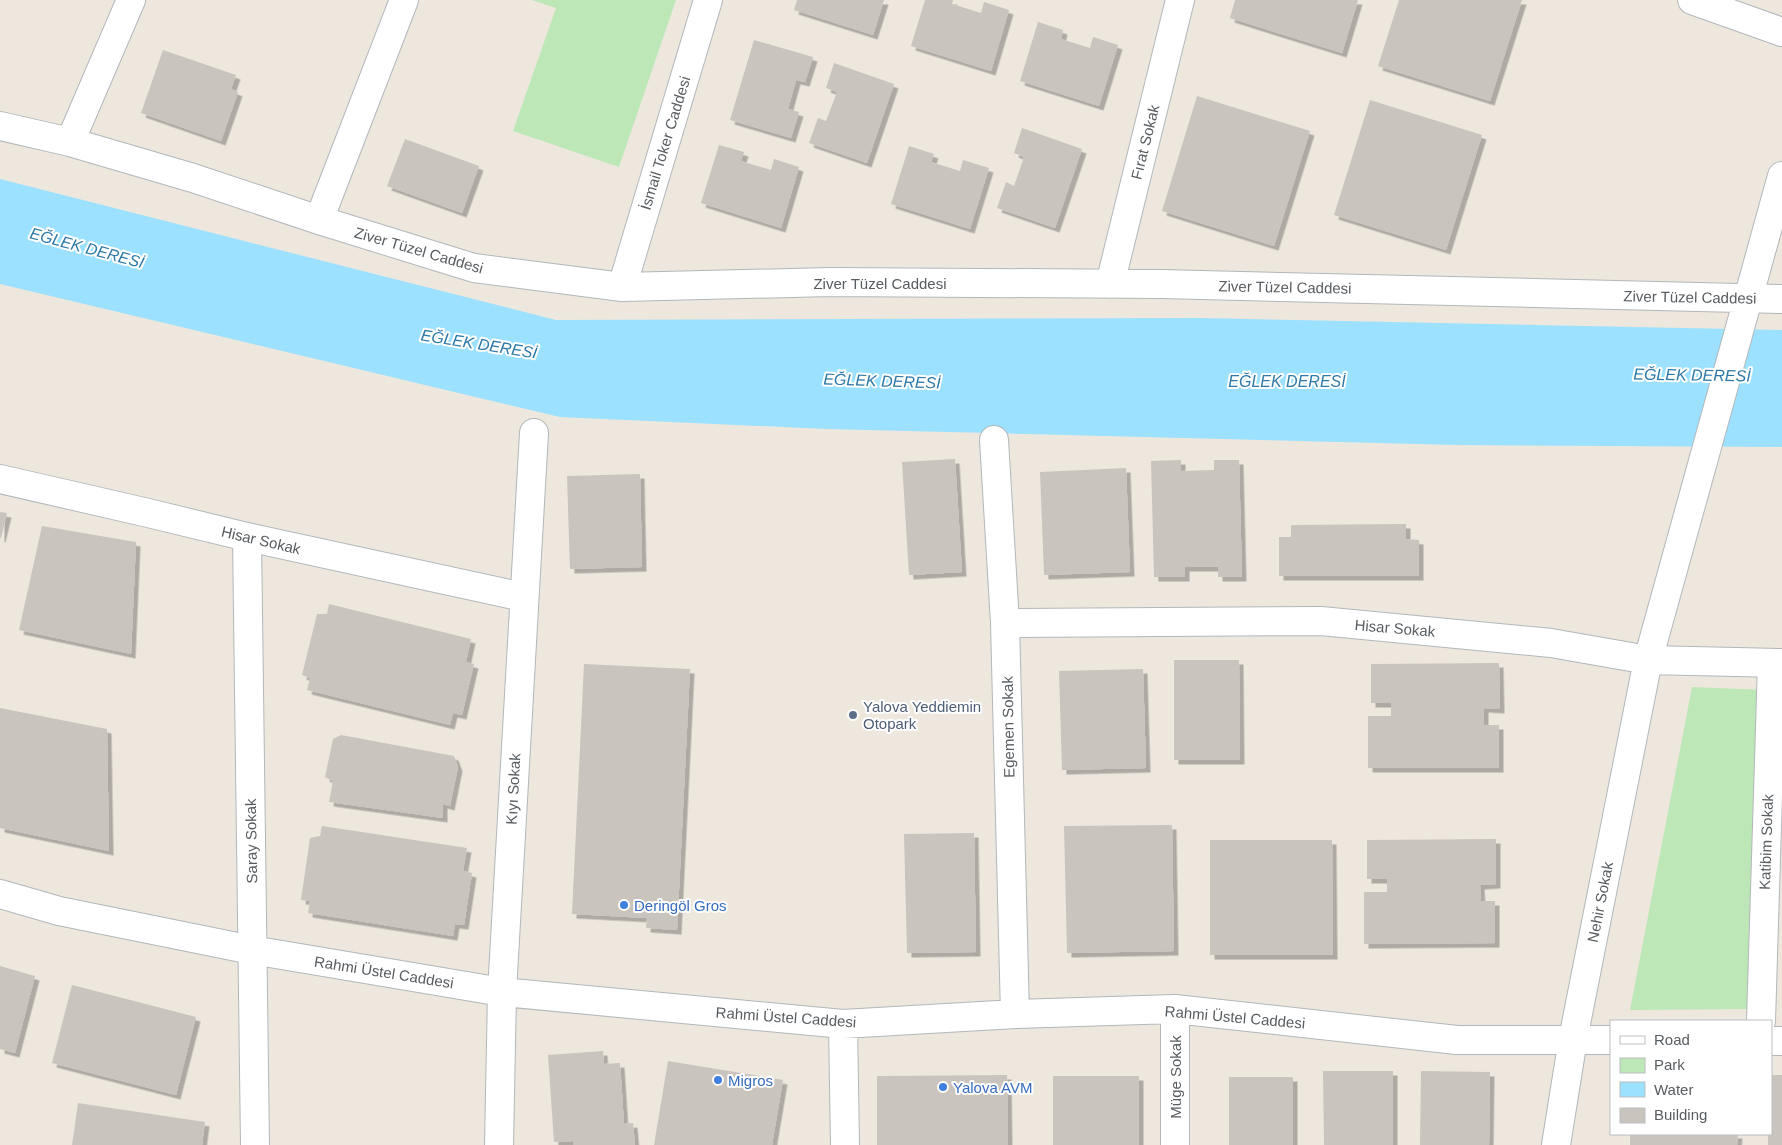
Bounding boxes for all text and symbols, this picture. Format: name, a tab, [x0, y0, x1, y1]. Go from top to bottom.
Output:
street label: İsmail Toker Caddesi	[637, 74, 693, 212]
street label: Fırat Sokak	[1127, 102, 1163, 181]
street label: Ziver Tüzel Caddesi	[353, 223, 485, 277]
water label: EĞLEK DERESİ	[28, 224, 147, 272]
street label: Ziver Tüzel Caddesi	[813, 275, 947, 292]
street label: Ziver Tüzel Caddesi	[1218, 277, 1352, 297]
street label: Ziver Tüzel Caddesi	[1623, 287, 1757, 307]
water label: EĞLEK DERESİ	[420, 325, 539, 362]
water label: EĞLEK DERESİ	[1633, 364, 1751, 385]
water label: EĞLEK DERESİ	[823, 369, 942, 392]
water label: EĞLEK DERESİ	[1228, 372, 1346, 390]
street label: Hisar Sokak	[220, 523, 303, 557]
street label: Hisar Sokak	[1354, 616, 1437, 640]
street label: Egemen Sokak	[999, 676, 1017, 778]
place label: Yalova Yeddiemin Otopark	[863, 698, 981, 732]
marker: Yalova Yeddiemin Otopark	[847, 709, 859, 721]
street label: Kıyı Sokak	[503, 752, 523, 825]
street label: Katibim Sokak	[1756, 793, 1776, 890]
street label: Saray Sokak	[242, 798, 260, 884]
street label: Nehir Sokak	[1584, 860, 1616, 944]
place label: Deringöl Gros	[634, 897, 727, 914]
marker: Deringöl Gros	[618, 899, 630, 911]
street label: Rahmi Üstel Caddesi	[313, 953, 455, 991]
street label: Rahmi Üstel Caddesi	[1164, 1002, 1306, 1032]
street label: Rahmi Üstel Caddesi	[715, 1004, 857, 1030]
legend	[1610, 1020, 1772, 1135]
text: Road	[1654, 1031, 1690, 1048]
street label: Müge Sokak	[1167, 1035, 1184, 1119]
text: Park	[1654, 1056, 1685, 1073]
place label: Migros	[728, 1072, 773, 1089]
marker: Migros	[712, 1074, 724, 1086]
place label: Yalova AVM	[953, 1079, 1032, 1096]
marker: Yalova AVM	[937, 1081, 949, 1093]
text: Water	[1654, 1081, 1693, 1098]
text: Building	[1654, 1106, 1707, 1123]

